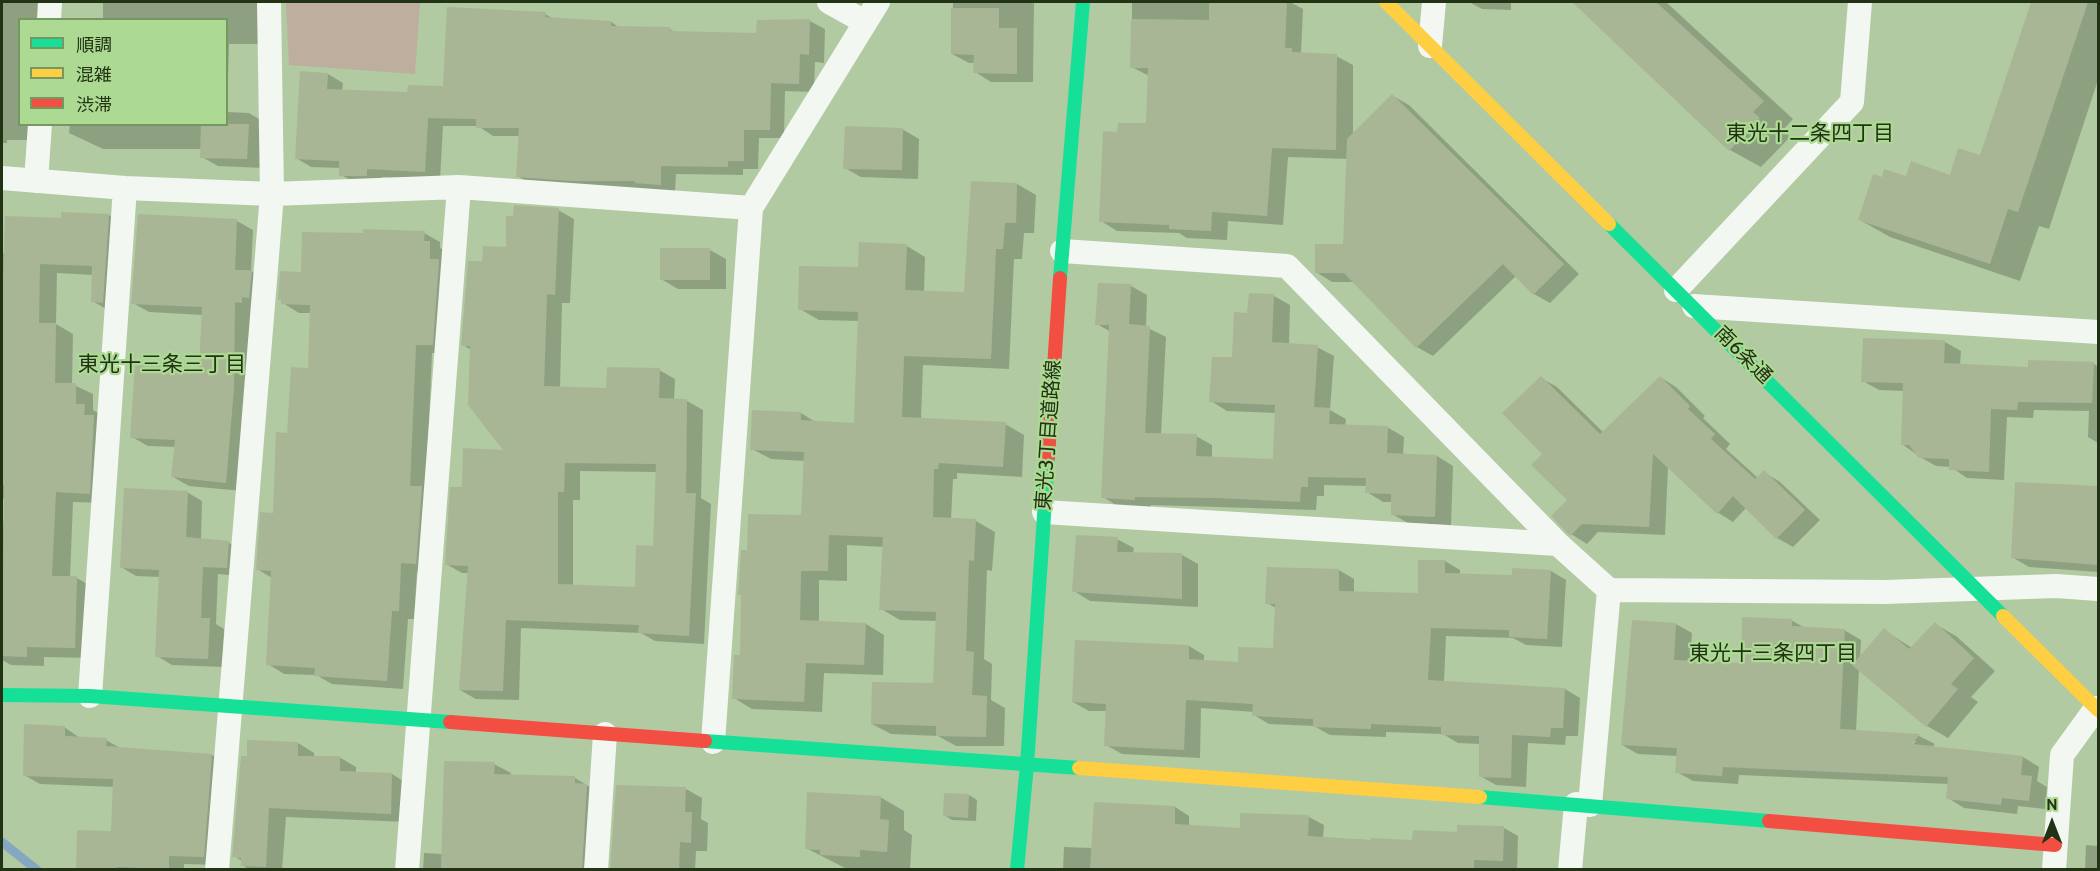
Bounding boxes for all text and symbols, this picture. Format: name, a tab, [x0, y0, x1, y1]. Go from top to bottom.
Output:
legend	[18, 18, 228, 126]
text: 順調	[76, 34, 112, 56]
text: 混雑	[76, 64, 112, 86]
text: 渋滞	[76, 94, 112, 116]
district label: 東光十二条四丁目	[1726, 121, 1894, 147]
street label: 南6条通	[1709, 321, 1777, 389]
district label: 東光十三条三丁目	[78, 352, 246, 378]
street label: 東光3丁目道路線	[1032, 359, 1066, 511]
district label: 東光十三条四丁目	[1689, 641, 1857, 667]
north arrow	[2022, 793, 2082, 853]
text: N	[2046, 795, 2058, 814]

